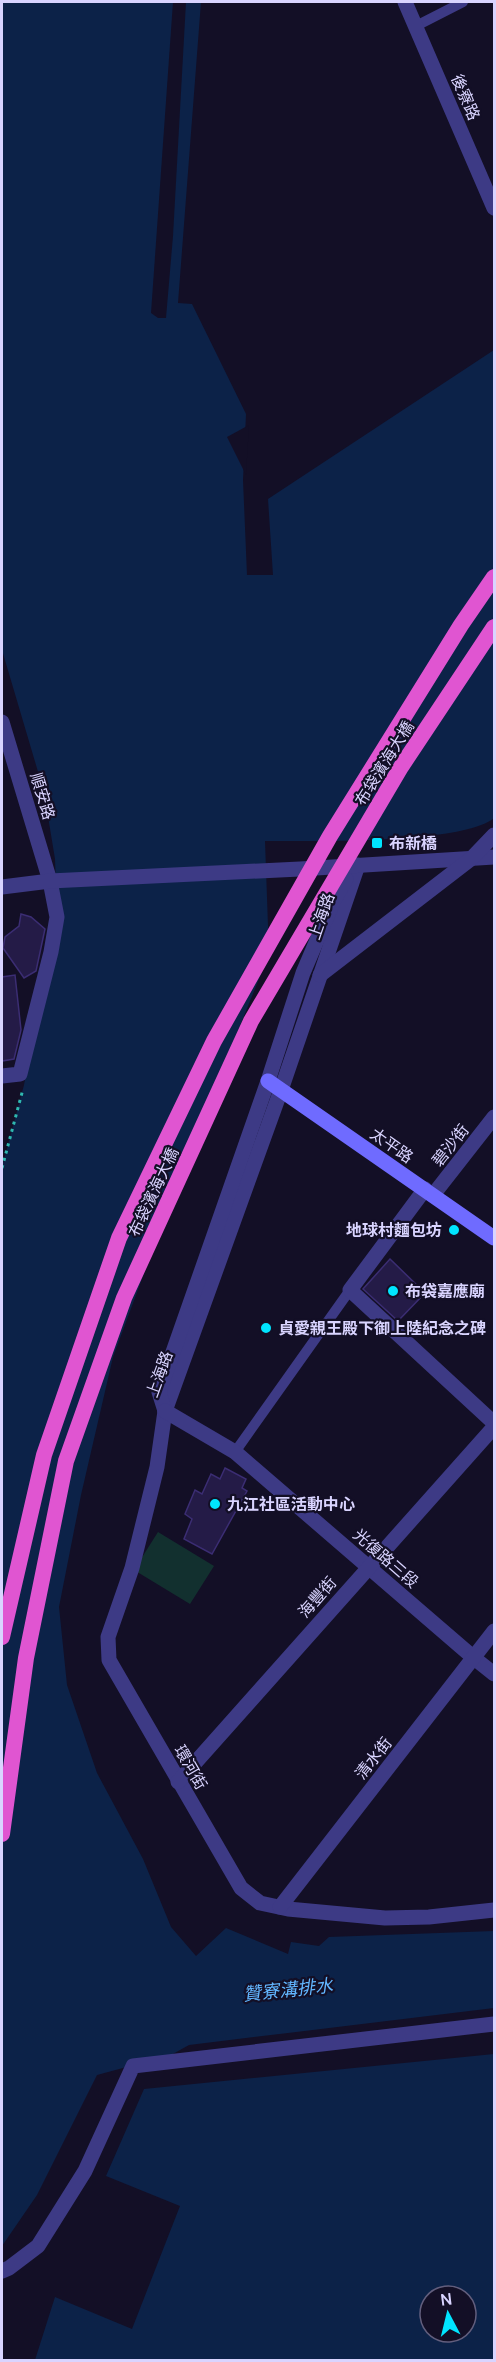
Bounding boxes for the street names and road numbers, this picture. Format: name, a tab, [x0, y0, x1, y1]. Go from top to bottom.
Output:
street label: 後寮路	[446, 71, 486, 123]
street label: 布袋濱海大橋	[349, 716, 419, 810]
street label: 順安路	[25, 770, 61, 822]
street label: 上海路	[303, 890, 339, 942]
street label: 碧沙街	[427, 1119, 473, 1171]
street label: 太平路	[366, 1122, 418, 1168]
street label: 布袋濱海大橋	[123, 1144, 183, 1240]
street label: 上海路	[140, 1348, 178, 1400]
street label: 光復路三段	[349, 1523, 423, 1593]
street label: 海豐街	[293, 1572, 341, 1622]
street label: 清水街	[350, 1732, 396, 1784]
street label: 環河街	[169, 1741, 213, 1793]

